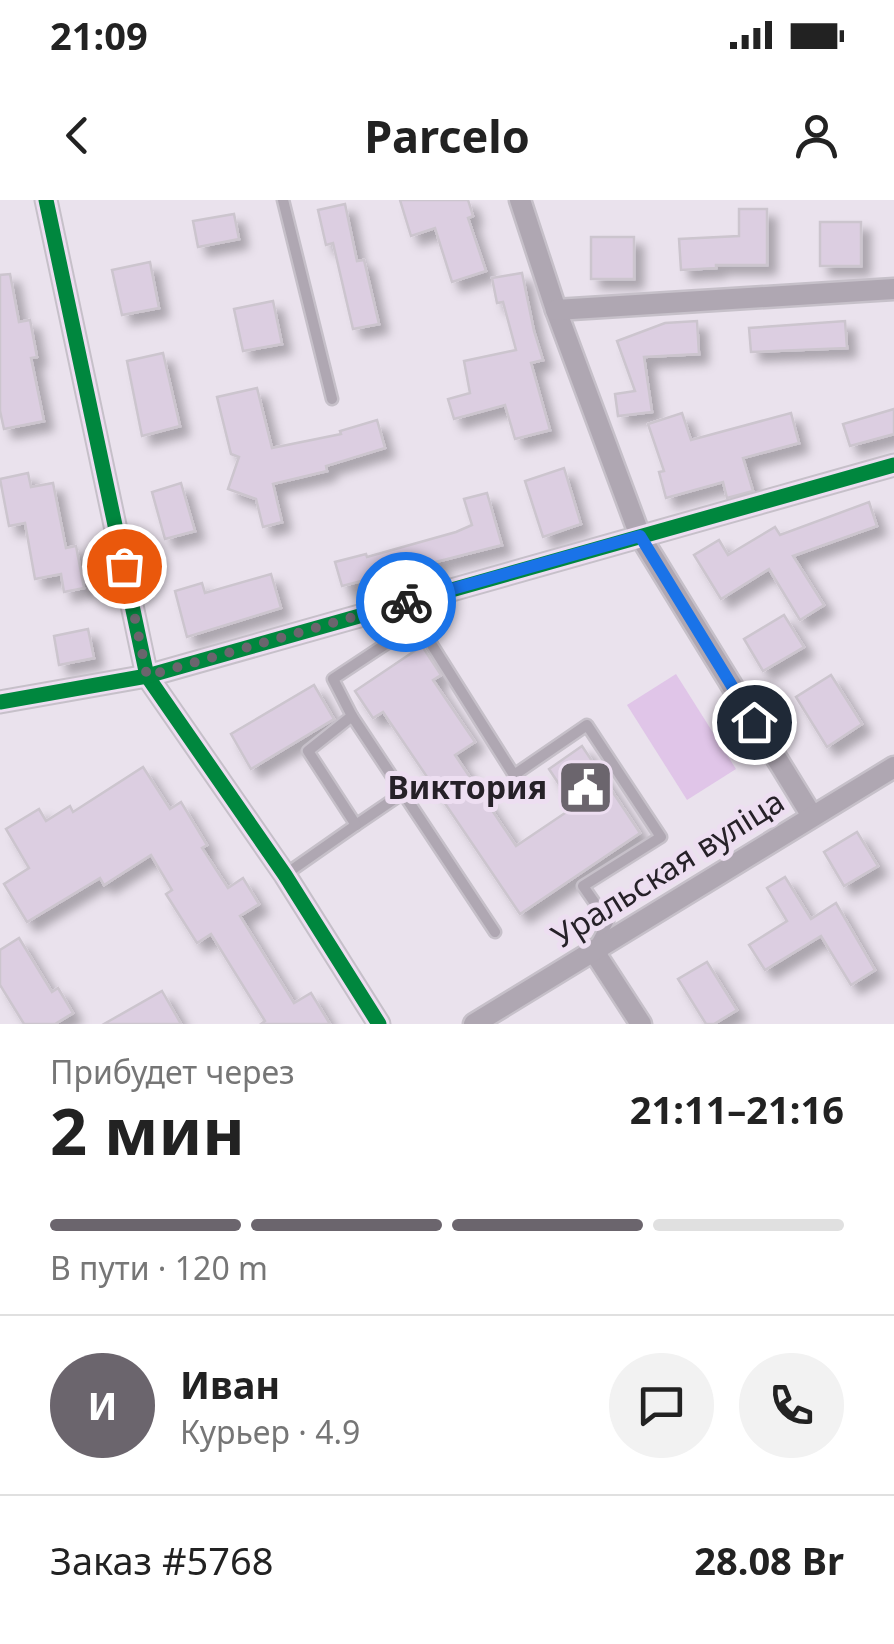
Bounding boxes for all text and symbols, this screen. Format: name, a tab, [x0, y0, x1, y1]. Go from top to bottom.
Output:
text: 21:09	[50, 9, 148, 61]
text: Parcelo	[364, 105, 530, 166]
icon: back	[50, 108, 105, 163]
icon: person	[789, 108, 844, 163]
pin	[82, 524, 167, 609]
icon: bag	[97, 539, 152, 594]
courier	[356, 552, 456, 652]
icon: bike	[379, 575, 434, 630]
pin	[712, 680, 797, 765]
icon: home	[727, 695, 782, 750]
public building icon: Виктория	[556, 758, 616, 818]
place label: Виктория	[388, 765, 547, 808]
street label: Уральская вуліца	[543, 779, 792, 957]
text: Прибудет через	[50, 1050, 295, 1093]
text: 21:11–21:16	[630, 1083, 844, 1135]
text: 2 мин	[50, 1086, 245, 1174]
text: В пути · 120 m	[50, 1246, 268, 1289]
button: chat	[609, 1353, 714, 1458]
button: phone	[739, 1353, 844, 1458]
text: Иван	[180, 1358, 280, 1410]
text: И	[87, 1379, 118, 1431]
text: Курьер · 4.9	[180, 1410, 360, 1453]
text: Заказ #5768	[50, 1534, 274, 1586]
text: 28.08 Br	[694, 1534, 844, 1586]

